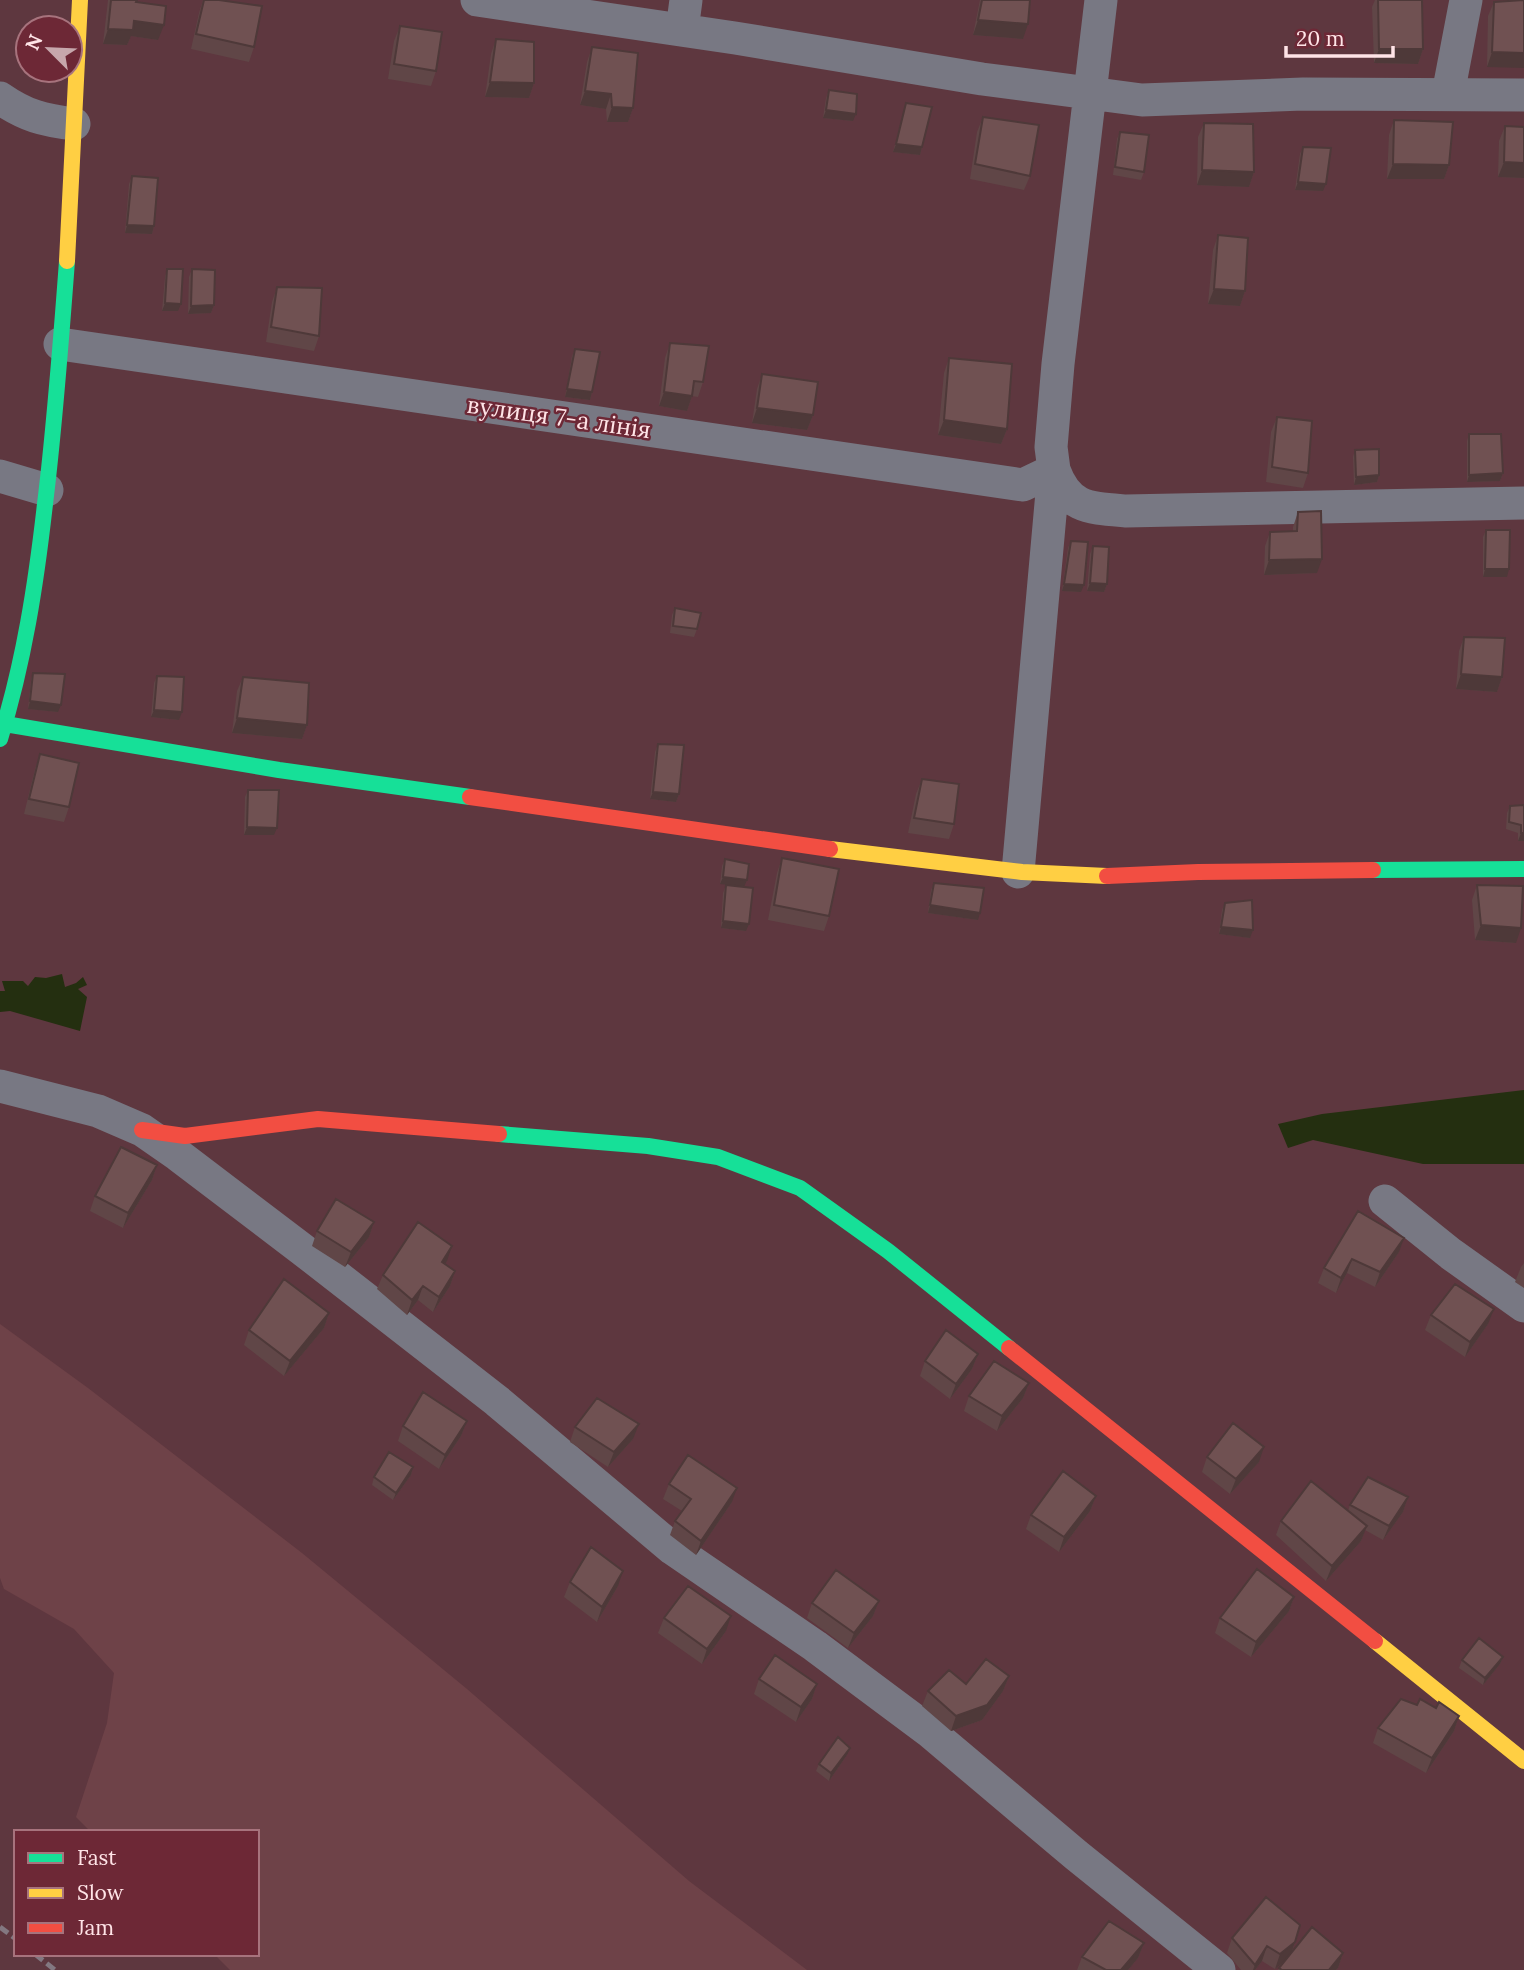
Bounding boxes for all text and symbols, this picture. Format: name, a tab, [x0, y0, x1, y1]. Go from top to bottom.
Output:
north arrow	[14, 14, 84, 84]
scale bar	[1286, 14, 1393, 58]
text: 20 m	[1296, 25, 1345, 52]
text: N	[20, 30, 48, 54]
street label: вулиця 7-а лінія	[465, 389, 653, 445]
legend	[14, 1830, 259, 1956]
text: Fast	[77, 1844, 117, 1871]
text: Slow	[77, 1879, 124, 1906]
text: Jam	[76, 1914, 114, 1941]

